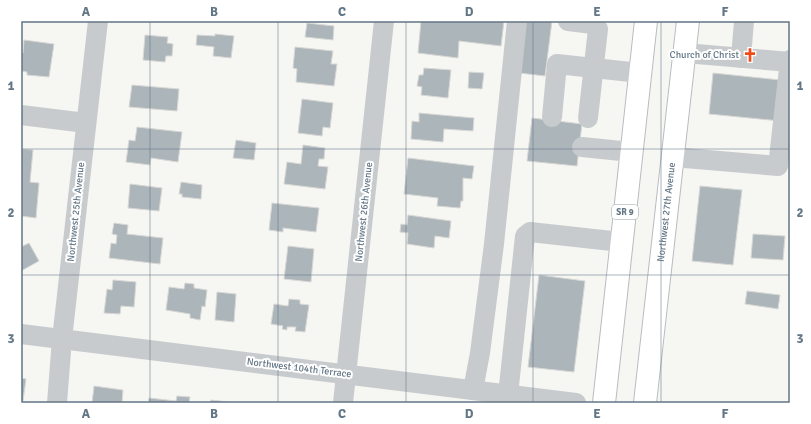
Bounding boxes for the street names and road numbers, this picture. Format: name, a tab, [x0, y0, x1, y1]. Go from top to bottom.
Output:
street label: Northwest 25th Avenue	[65, 162, 87, 262]
street label: Northwest 26th Avenue	[353, 162, 375, 262]
street label: Northwest 27th Avenue	[655, 162, 678, 263]
road number: SR 9	[612, 205, 638, 219]
street label: Northwest 104th Terrace	[246, 356, 352, 380]

